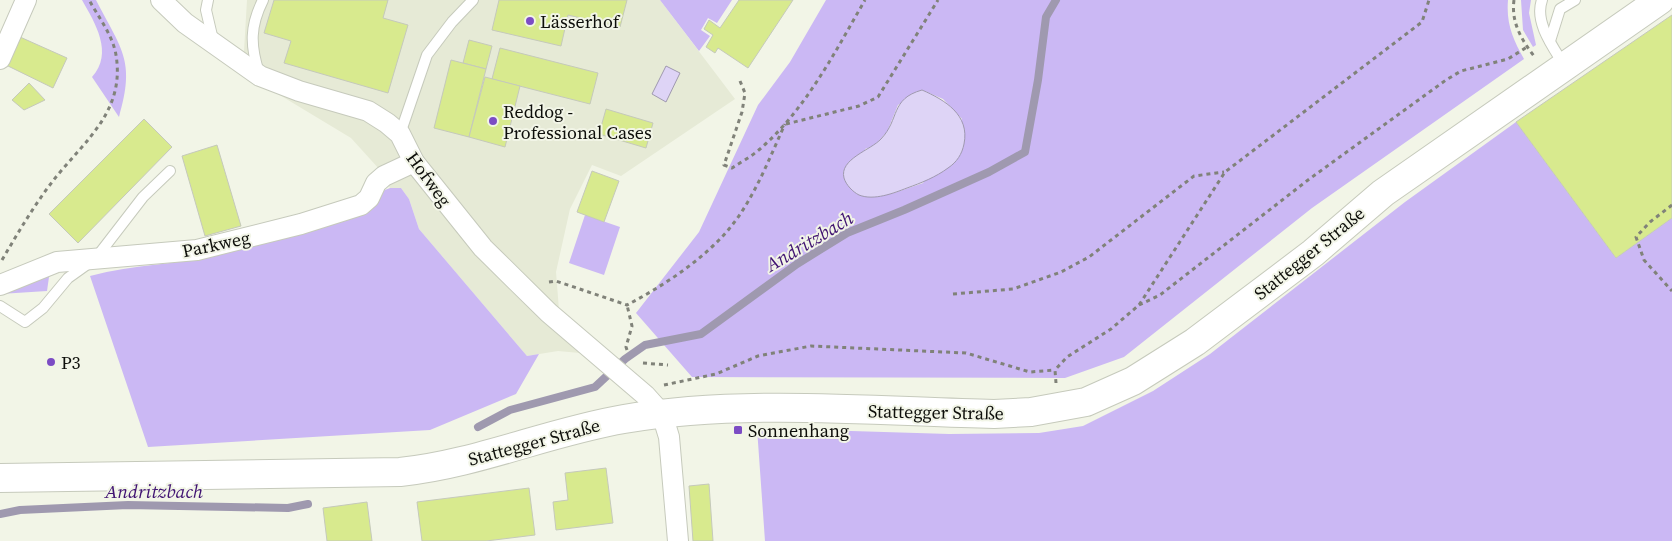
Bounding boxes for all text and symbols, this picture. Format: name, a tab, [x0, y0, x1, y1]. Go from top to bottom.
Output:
place label: Lässerhof	[540, 9, 621, 34]
marker: Lässerhof	[524, 15, 536, 27]
place label: Reddog - Professional Cases	[503, 99, 652, 145]
marker: Reddog - Professional Cases	[487, 115, 499, 127]
street label: Hofweg	[401, 147, 457, 211]
street label: Stattegger Straße	[1248, 201, 1370, 305]
water label: Andritzbach	[759, 204, 858, 278]
street label: Parkweg	[180, 225, 252, 263]
place label: P3	[61, 350, 81, 375]
marker: P3	[45, 356, 57, 368]
street label: Stattegger Straße	[868, 398, 1004, 426]
street label: Stattegger Straße	[465, 412, 603, 472]
place label: Sonnenhang	[748, 418, 849, 443]
marker: Sonnenhang	[732, 424, 744, 436]
water label: Andritzbach	[104, 478, 204, 504]

